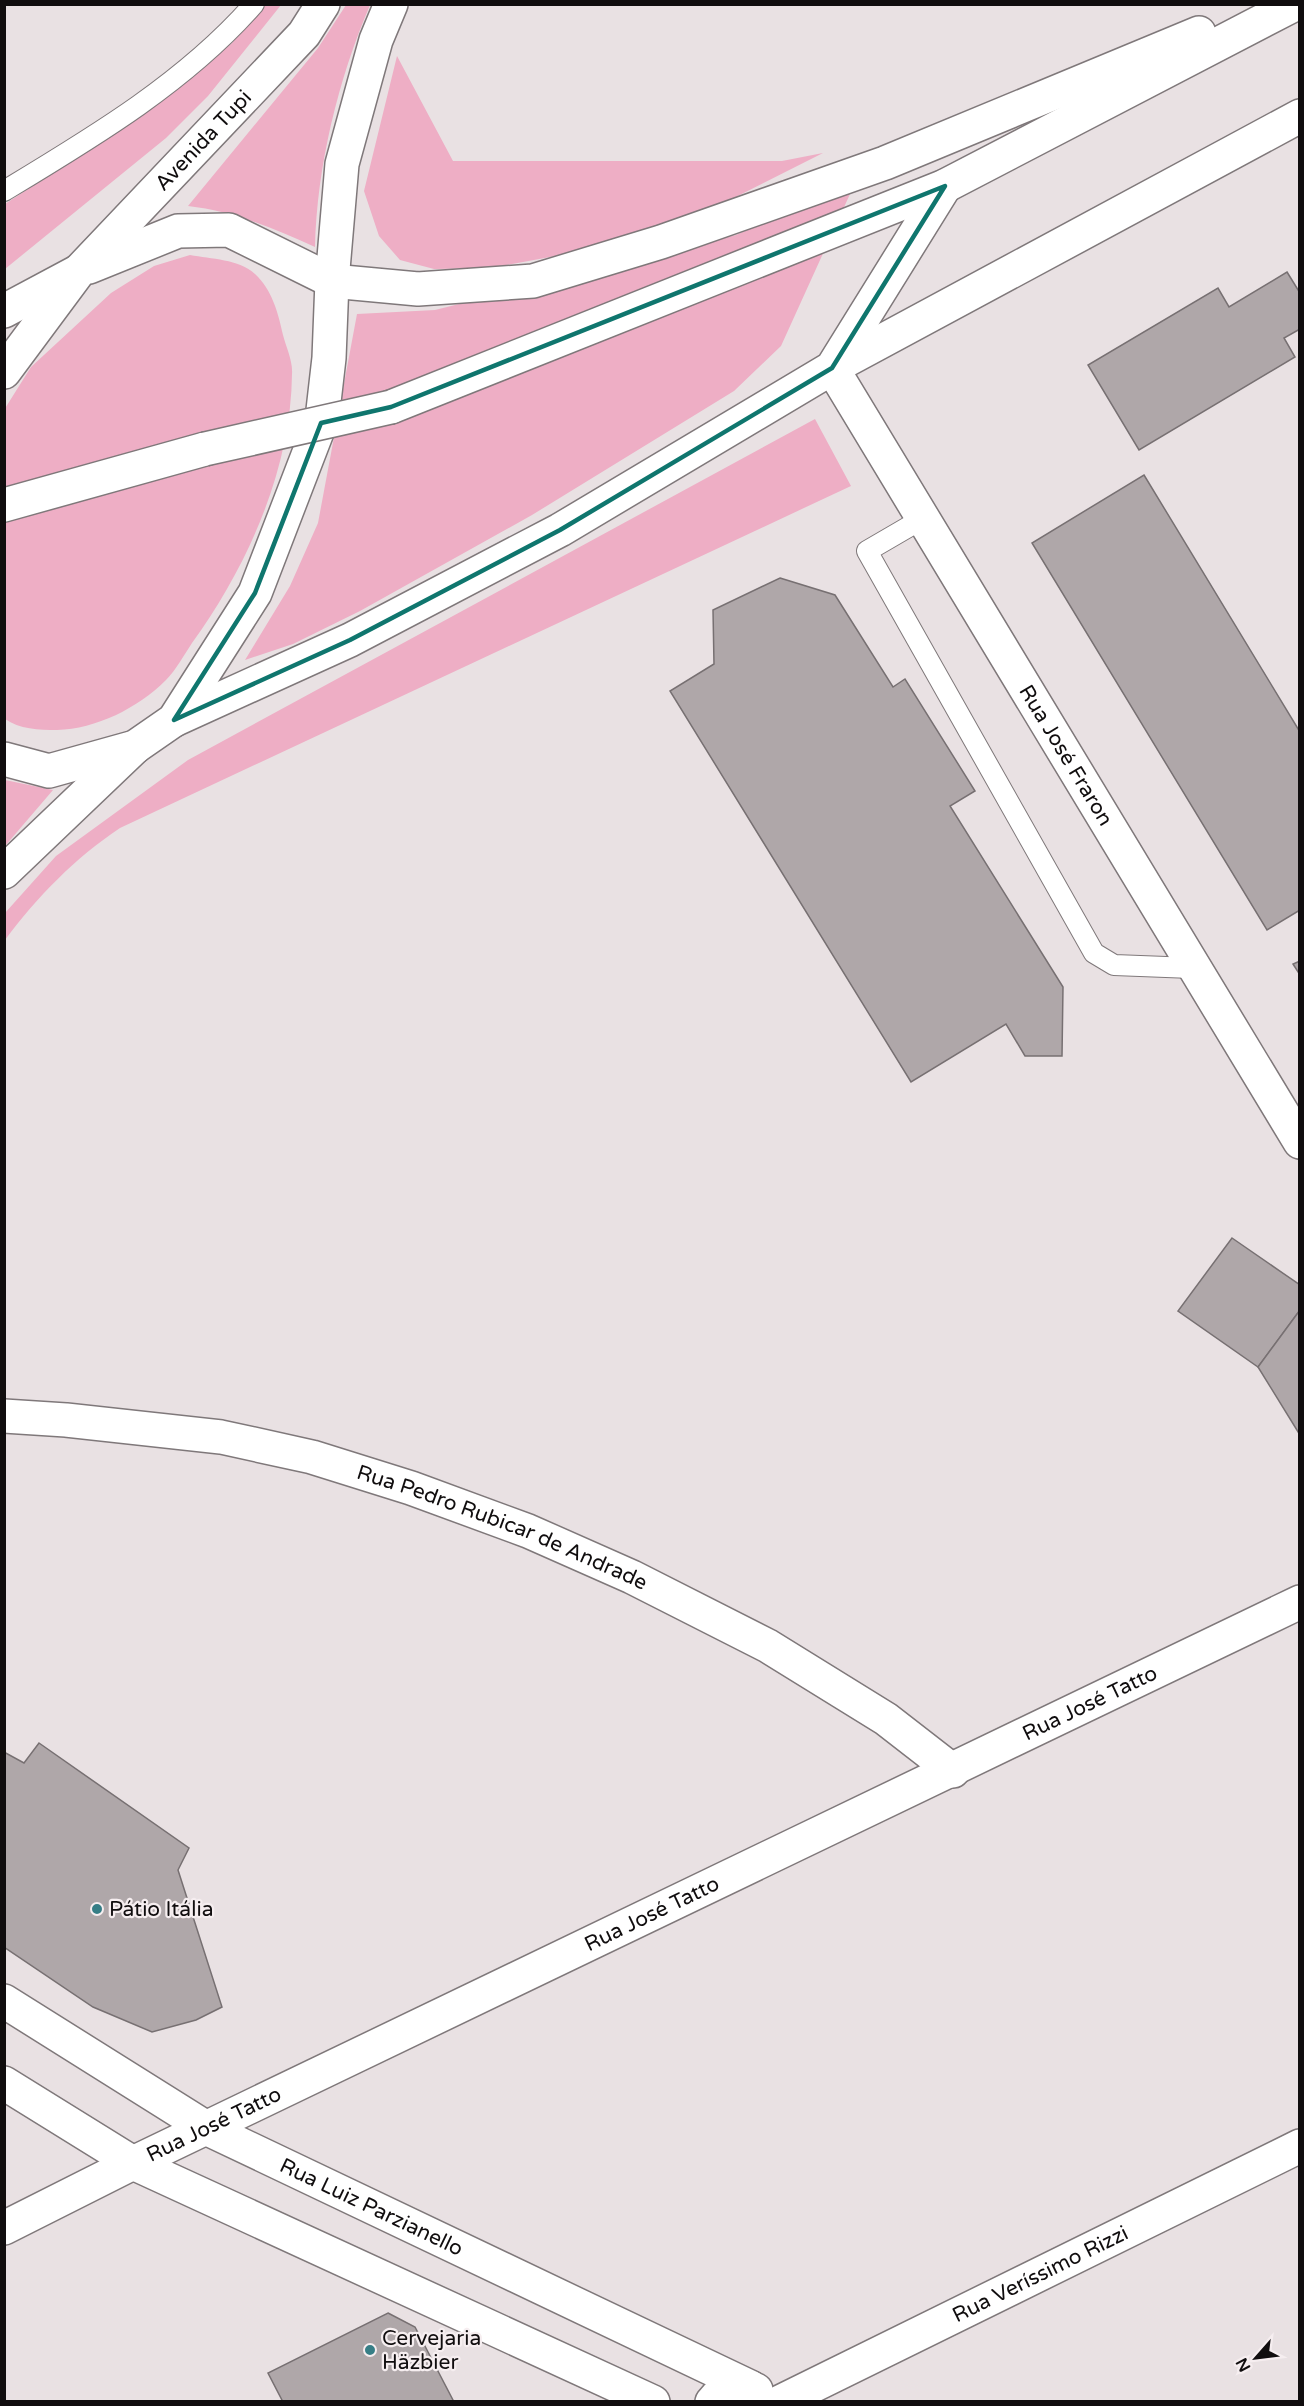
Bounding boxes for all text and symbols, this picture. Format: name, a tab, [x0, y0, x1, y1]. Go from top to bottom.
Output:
street label: Avenida Tupi	[150, 85, 257, 196]
street label: Rua José Fraron	[1013, 680, 1118, 831]
street label: Rua Pedro Rubicar de Andrade	[354, 1460, 652, 1596]
street label: Rua José Tatto	[1019, 1661, 1161, 1747]
street label: Rua José Tatto	[581, 1871, 723, 1957]
place label: Pátio Itália	[109, 1897, 213, 1922]
marker: Pátio Itália	[90, 1902, 104, 1916]
street label: Rua José Tatto	[143, 2082, 285, 2168]
street label: Rua Luiz Parzianello	[276, 2153, 467, 2262]
street label: Rua Veríssimo Rizzi	[948, 2221, 1132, 2328]
place label: Cervejaria Häzbier	[382, 2326, 481, 2375]
north arrow	[1226, 2328, 1286, 2388]
marker: Cervejaria Häzbier	[363, 2343, 377, 2357]
text: N	[1232, 2354, 1255, 2375]

